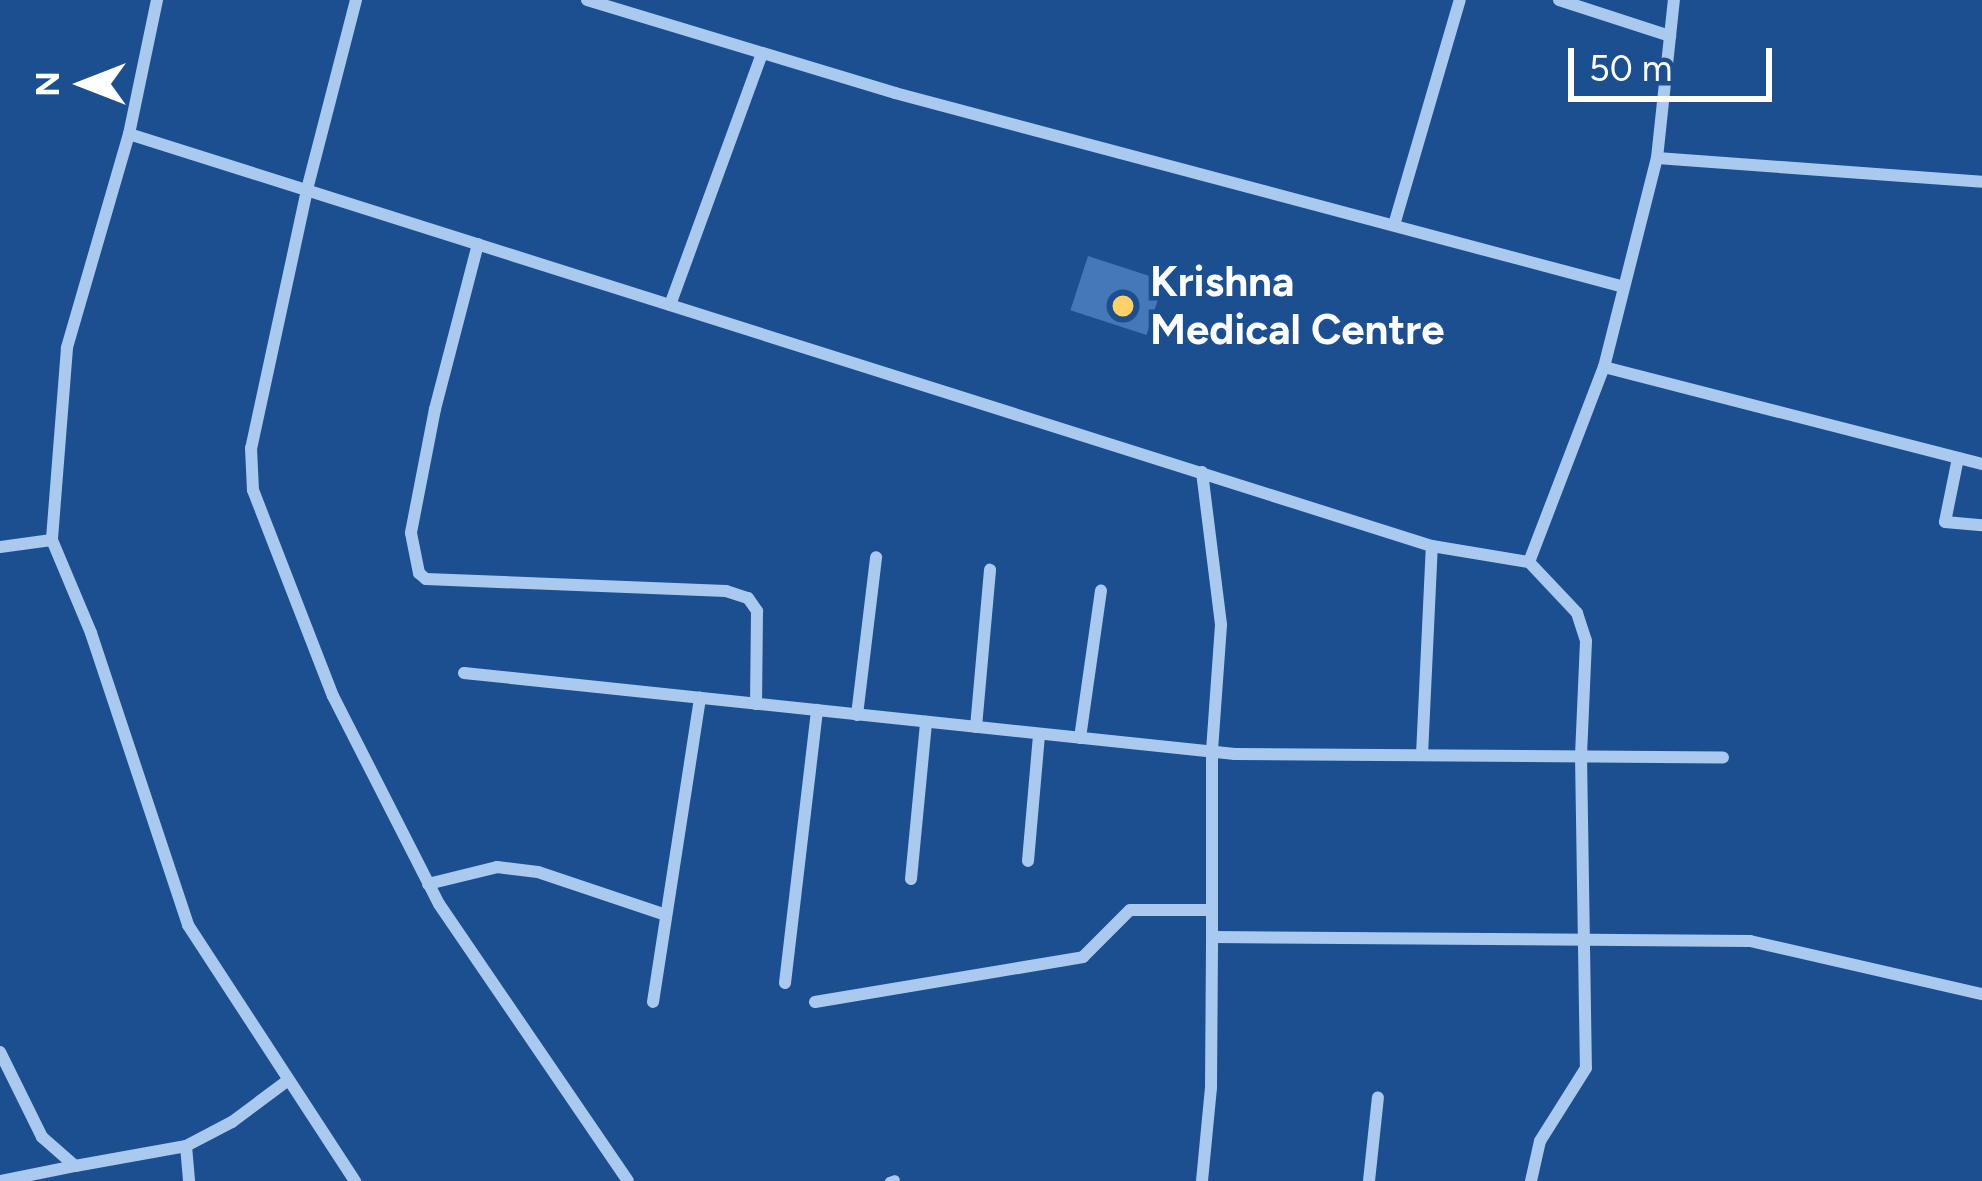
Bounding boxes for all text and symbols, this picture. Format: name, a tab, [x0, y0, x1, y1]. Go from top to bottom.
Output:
north arrow	[24, 24, 144, 144]
scale bar	[1574, 24, 1778, 98]
text: 50 m	[1589, 47, 1672, 90]
text: N	[28, 71, 67, 97]
place label: Krishna Medical Centre	[1150, 257, 1445, 356]
marker: Krishna Medical Centre	[1107, 290, 1139, 322]

